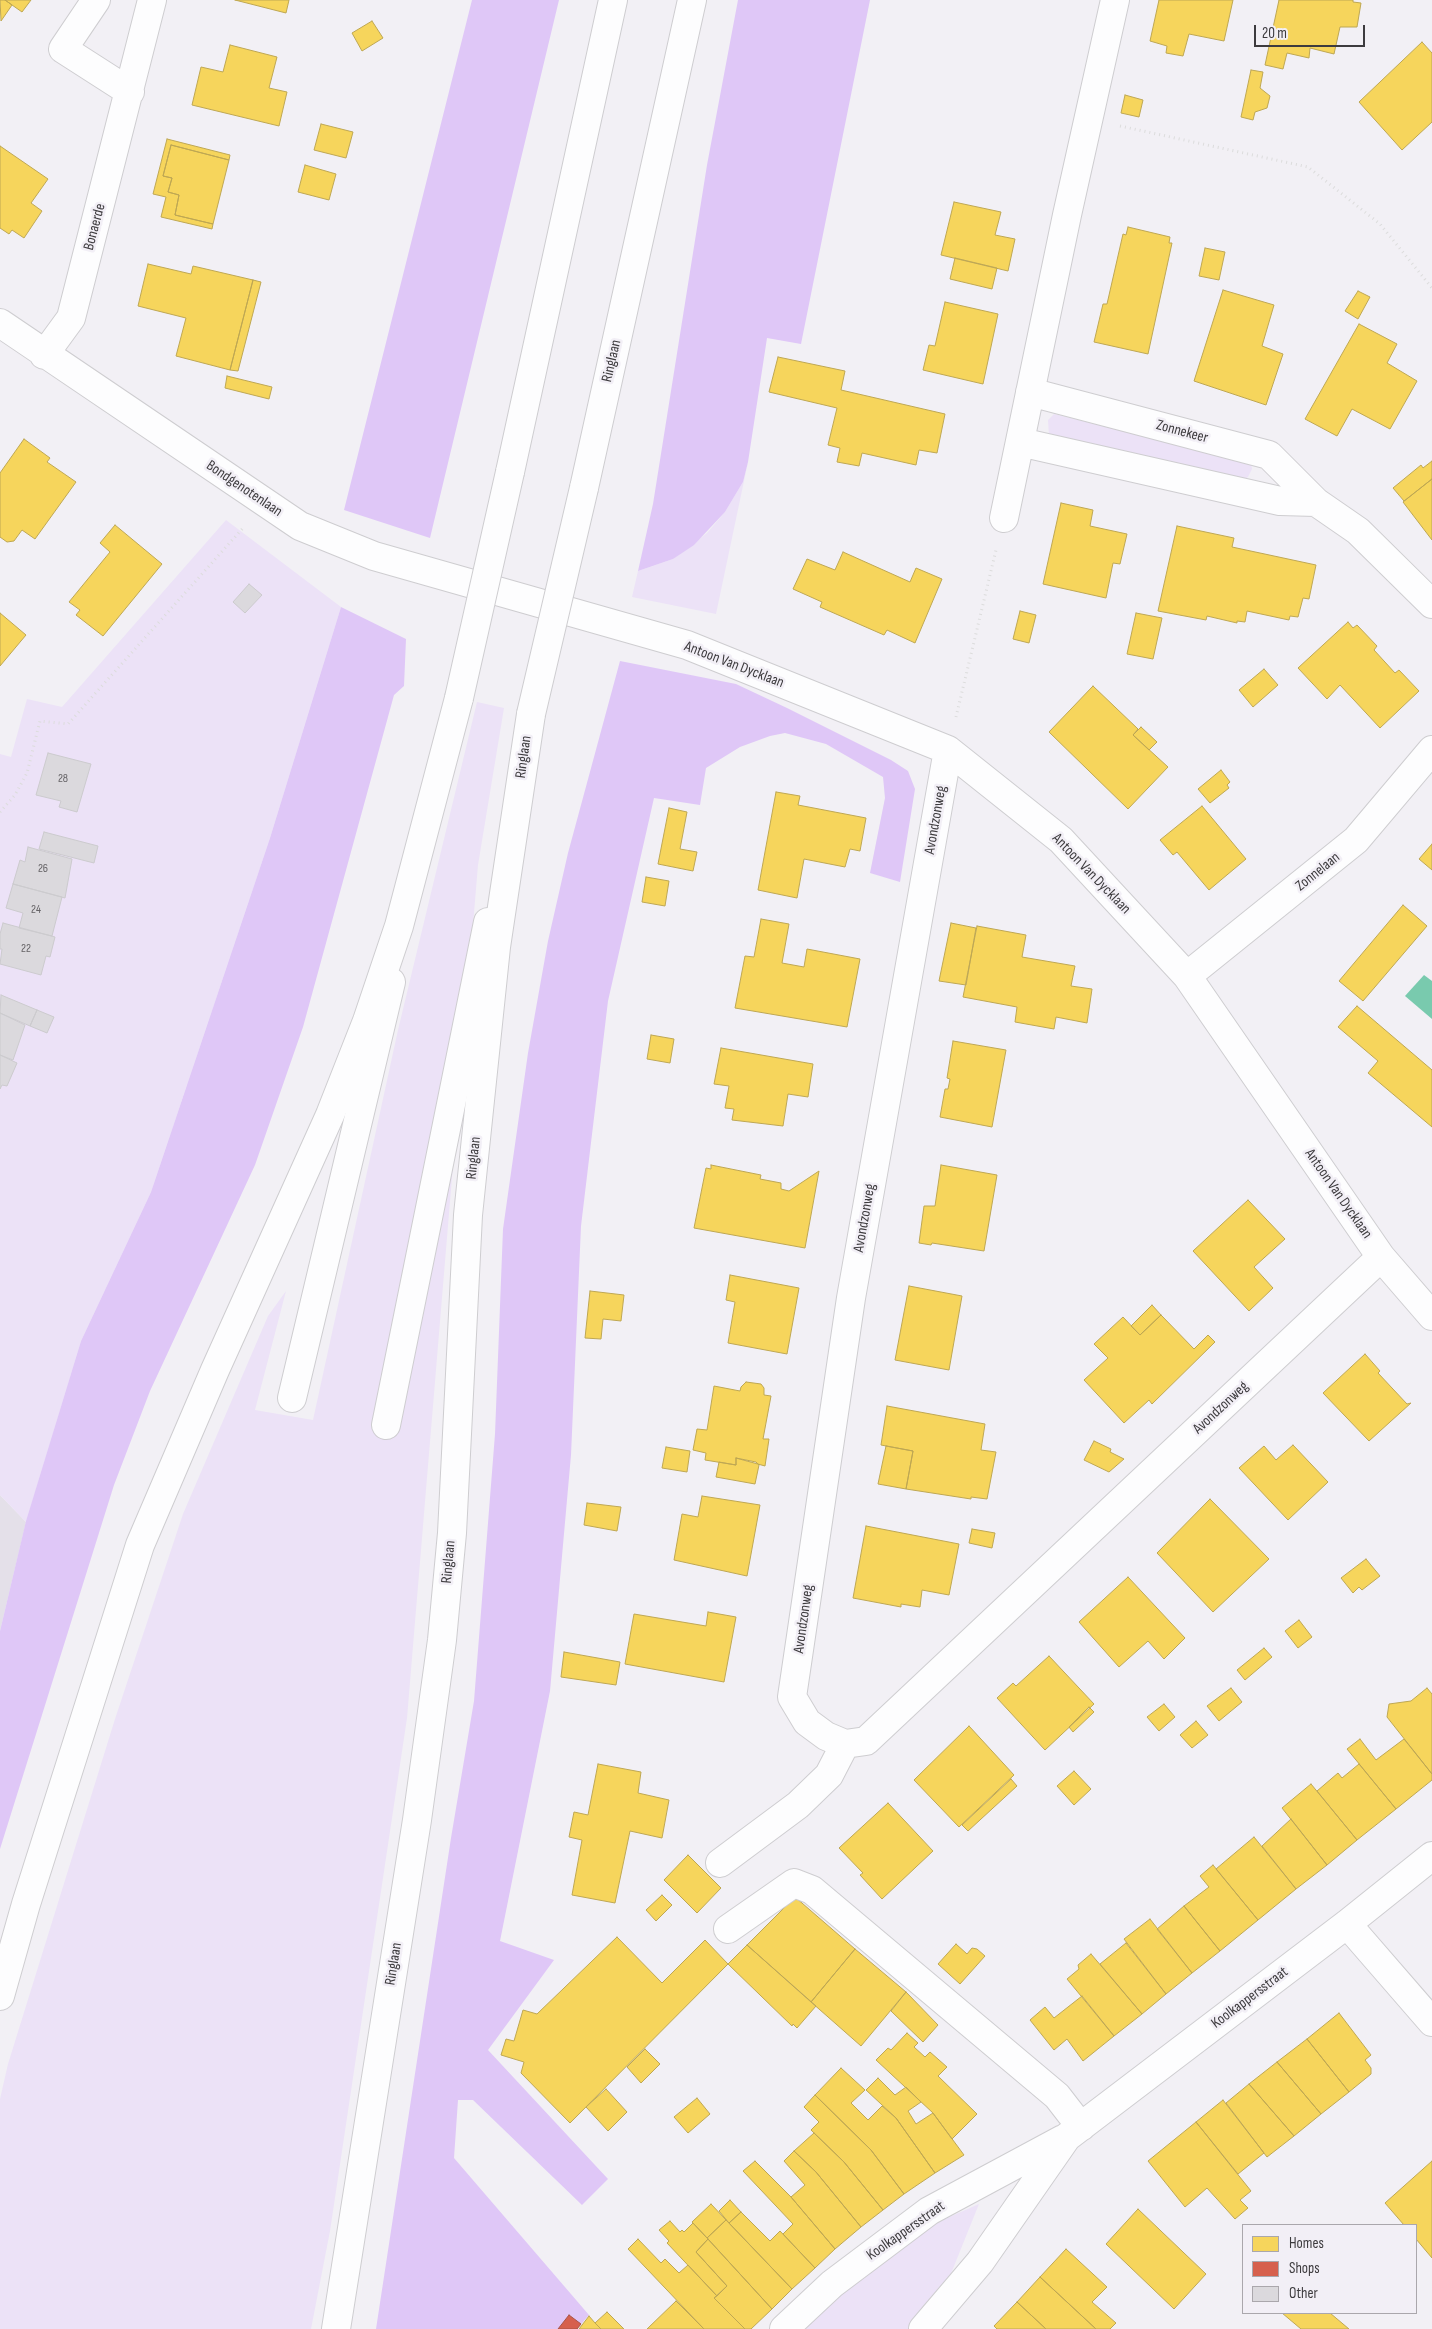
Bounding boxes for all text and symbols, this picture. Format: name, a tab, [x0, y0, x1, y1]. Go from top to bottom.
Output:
scale bar	[1257, 15, 1368, 47]
text: 20 m	[1262, 24, 1287, 43]
street label: Bonaerde	[80, 202, 110, 252]
street label: Ringlaan	[598, 338, 626, 384]
street label: Zonnekeer	[1154, 416, 1210, 448]
street label: Bondgenotenlaan	[203, 457, 285, 521]
street label: Antoon Van Dycklaan	[682, 638, 786, 692]
street label: Ringlaan	[512, 735, 536, 779]
house number: 28	[58, 772, 68, 786]
street label: Avondzonweg	[921, 784, 951, 856]
street label: Antoon Van Dycklaan	[1048, 830, 1134, 918]
street label: Zonnelaan	[1292, 849, 1344, 895]
house number: 26	[38, 862, 48, 876]
house number: 24	[31, 903, 41, 917]
house number: 22	[21, 942, 31, 956]
street label: Ringlaan	[463, 1136, 485, 1180]
street label: Antoon Van Dycklaan	[1300, 1146, 1376, 1242]
street label: Avondzonweg	[850, 1182, 880, 1254]
street label: Avondzonweg	[1190, 1378, 1252, 1438]
street label: Ringlaan	[438, 1540, 460, 1584]
street label: Avondzonweg	[790, 1584, 818, 1654]
street label: Ringlaan	[382, 1941, 406, 1987]
street label: Koolkappersstraat	[1208, 1963, 1292, 2033]
street label: Koolkappersstraat	[863, 2197, 949, 2265]
legend	[1242, 2224, 1417, 2314]
text: Homes	[1289, 2234, 1324, 2253]
text: Shops	[1289, 2259, 1320, 2278]
text: Other	[1289, 2284, 1318, 2303]

